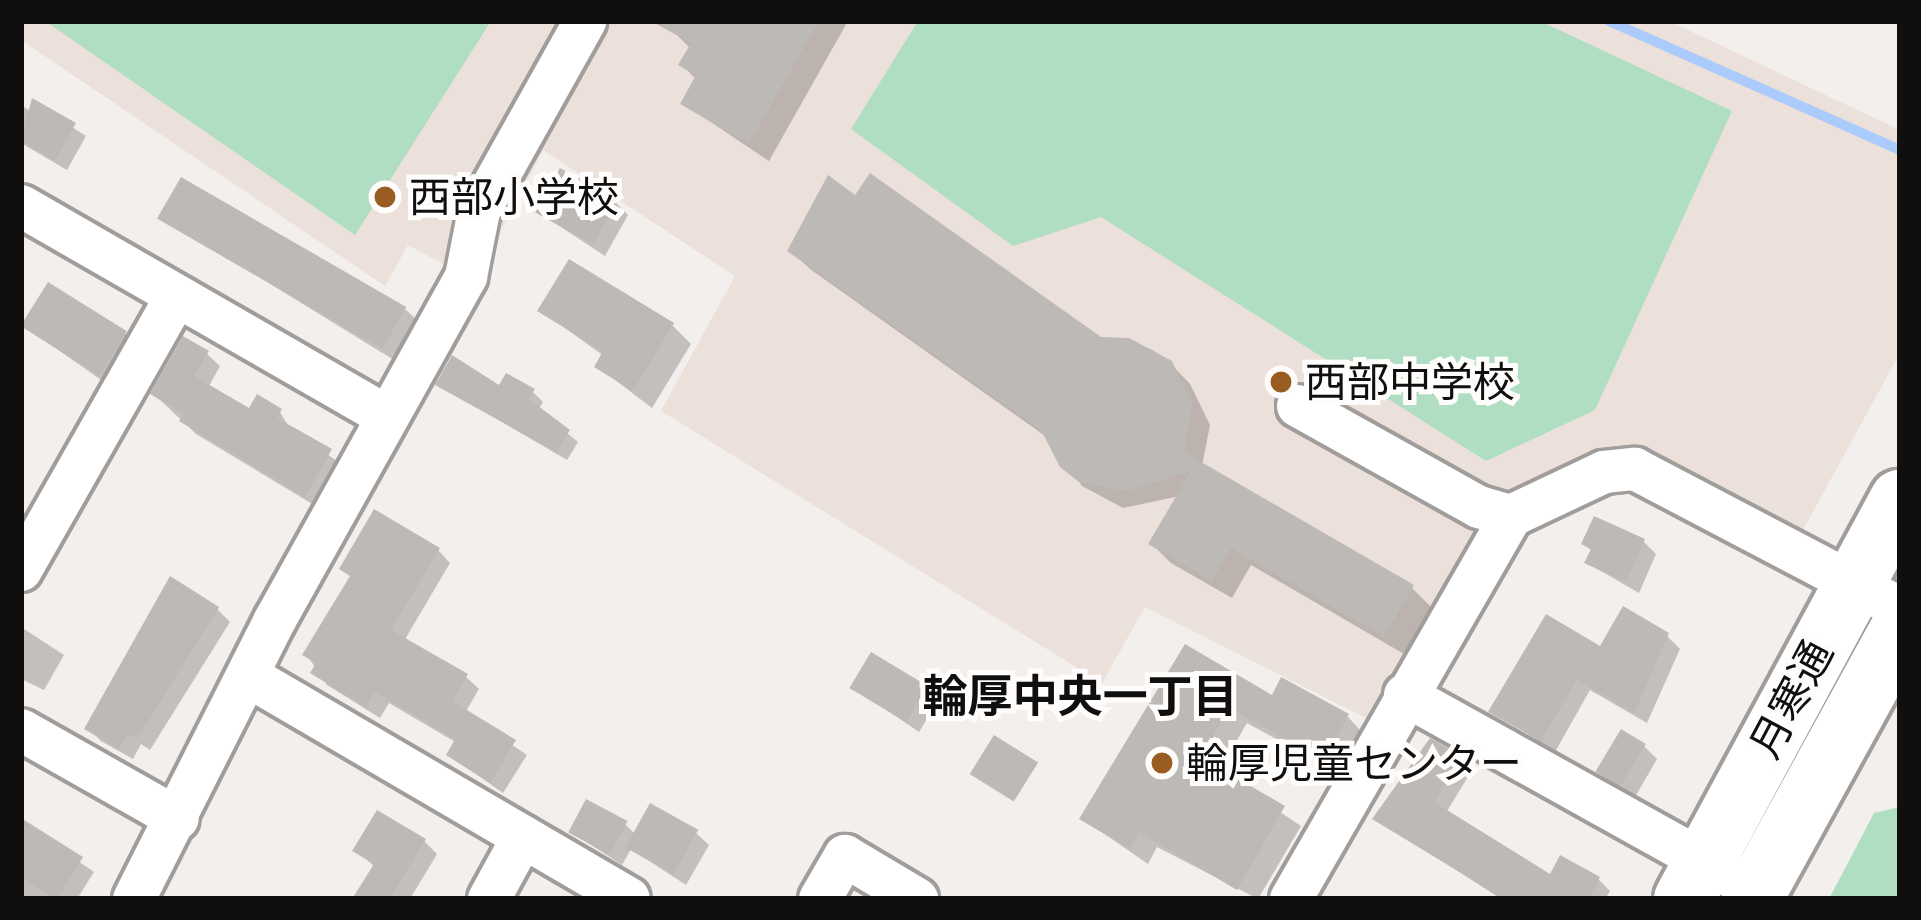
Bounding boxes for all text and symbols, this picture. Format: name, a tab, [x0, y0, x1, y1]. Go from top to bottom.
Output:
place label: 西部小学校	[409, 172, 619, 222]
marker: 西部小学校	[372, 184, 398, 210]
place label: 西部中学校	[1305, 357, 1515, 407]
marker: 西部中学校	[1268, 369, 1294, 395]
street label: 月寒通	[1739, 632, 1843, 766]
district label: 輪厚中央一丁目	[923, 669, 1237, 723]
place label: 輪厚児童センター	[1186, 738, 1522, 788]
marker: 輪厚児童センター	[1149, 750, 1175, 776]

